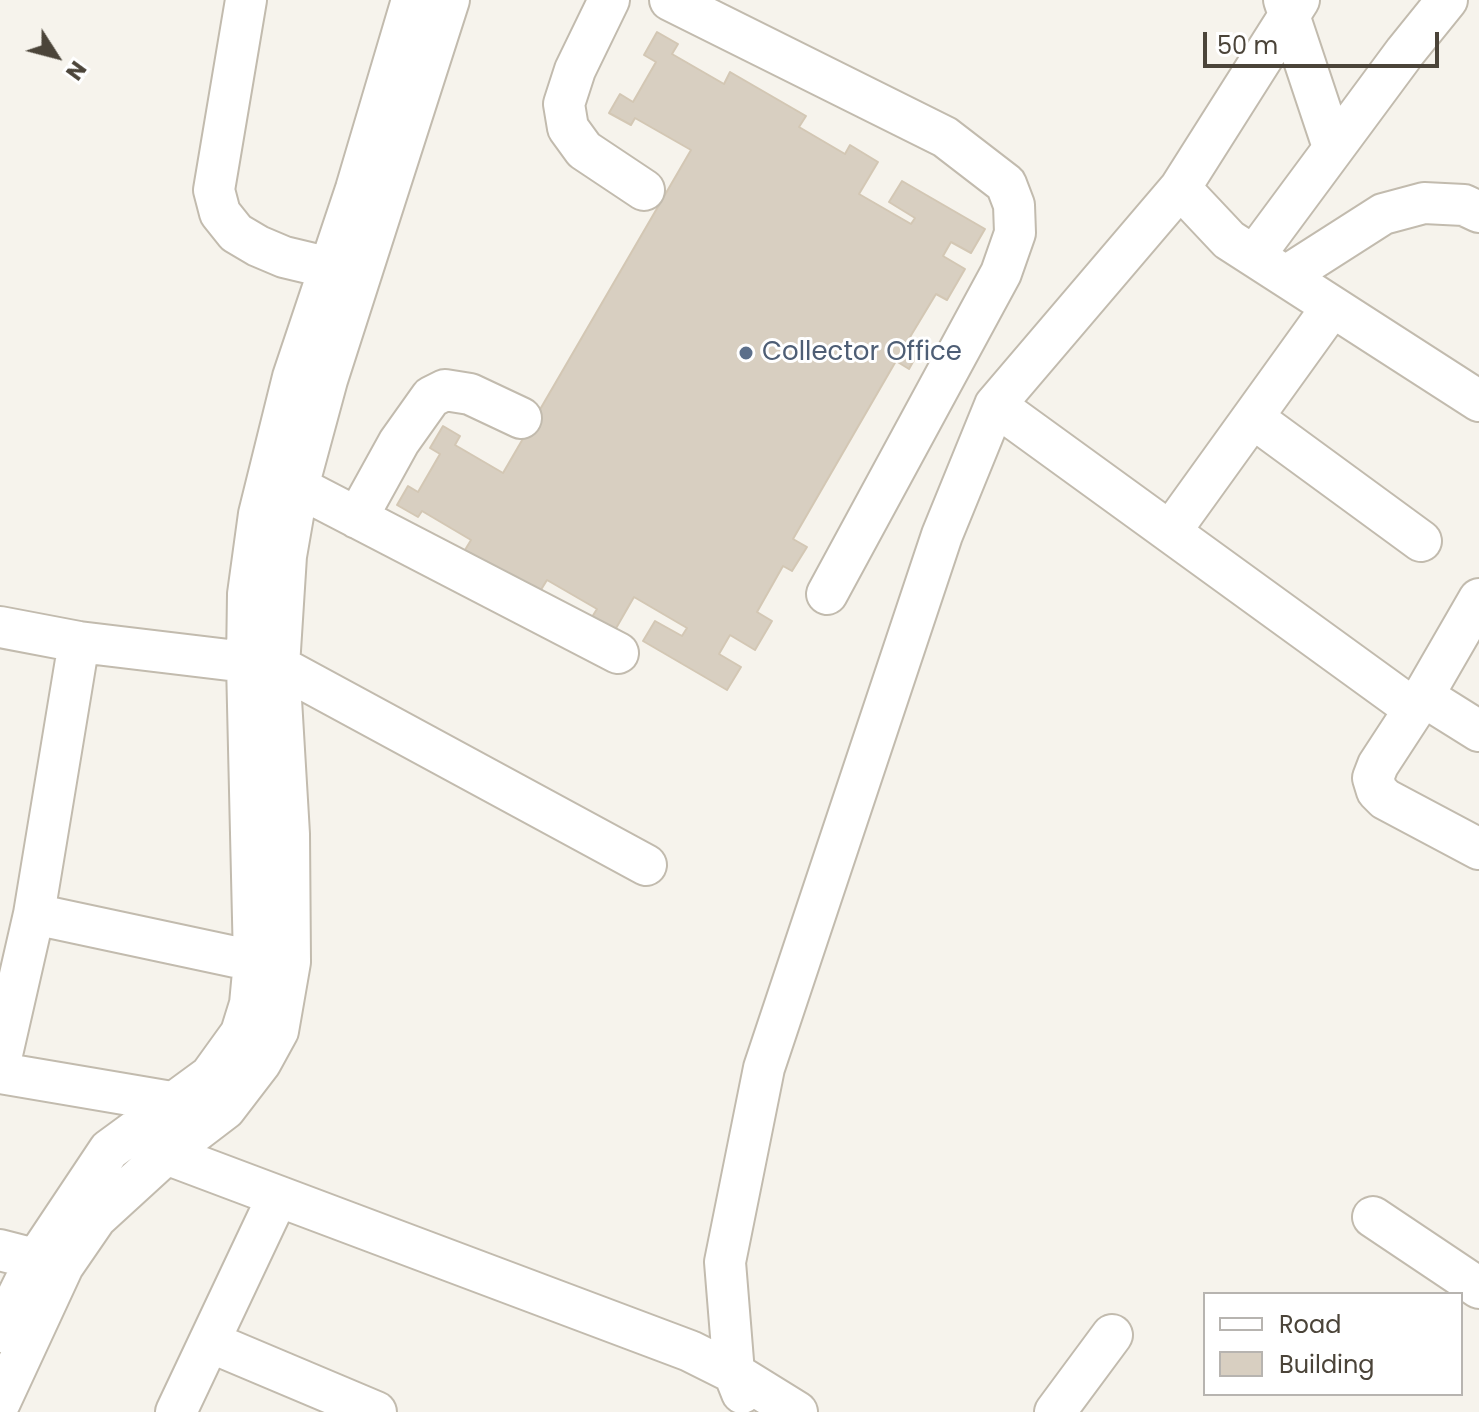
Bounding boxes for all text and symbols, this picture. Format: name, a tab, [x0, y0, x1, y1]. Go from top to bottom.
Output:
north arrow	[16, 16, 96, 96]
scale bar	[1207, 16, 1443, 66]
text: 50 m	[1217, 29, 1278, 62]
text: N	[58, 55, 93, 86]
place label: Collector Office	[762, 337, 962, 369]
marker: Collector Office	[737, 344, 755, 362]
legend	[1203, 1292, 1463, 1396]
text: Road	[1279, 1308, 1341, 1341]
text: Building	[1279, 1348, 1375, 1381]

